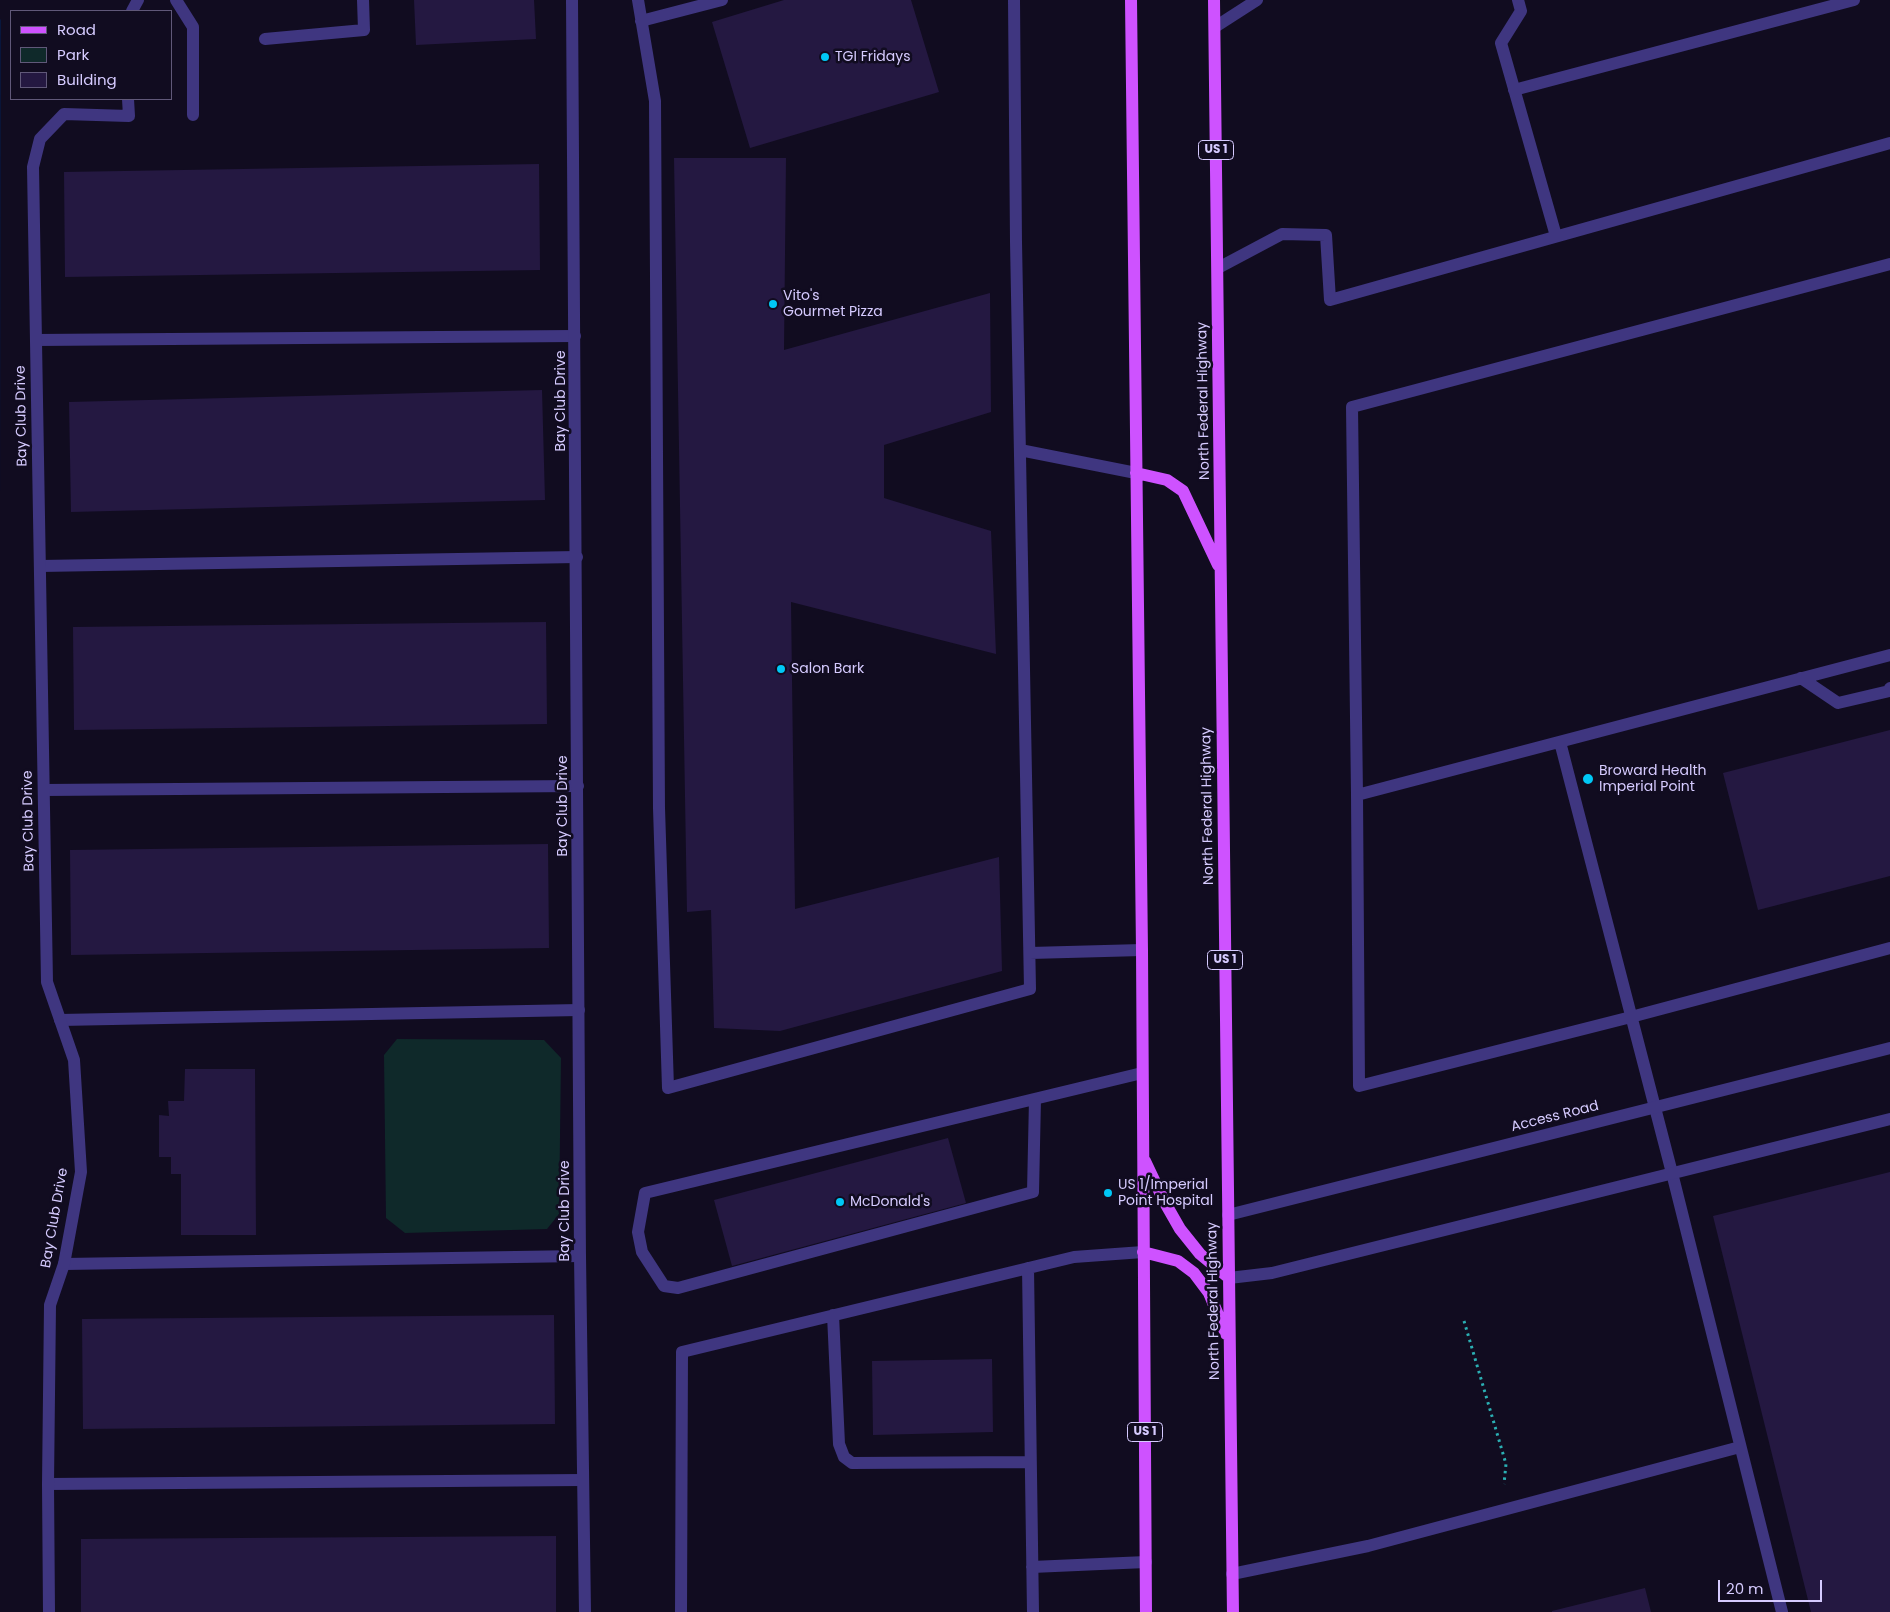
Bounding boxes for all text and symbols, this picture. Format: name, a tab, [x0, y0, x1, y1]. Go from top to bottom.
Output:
legend	[10, 10, 172, 100]
text: Road	[57, 19, 96, 40]
text: Park	[57, 44, 89, 65]
place label: TGI Fridays	[835, 49, 910, 65]
marker: TGI Fridays	[819, 51, 831, 63]
text: Building	[57, 69, 117, 90]
road number: US 1	[1198, 140, 1234, 160]
place label: Vito's Gourmet Pizza	[783, 288, 883, 321]
marker: Vito's Gourmet Pizza	[767, 298, 779, 310]
street label: North Federal Highway	[1194, 322, 1214, 480]
street label: Bay Club Drive	[553, 350, 569, 452]
street label: Bay Club Drive	[13, 365, 31, 467]
place label: Salon Bark	[791, 661, 864, 677]
marker: Salon Bark	[775, 663, 787, 675]
street label: North Federal Highway	[1198, 727, 1218, 885]
street label: Bay Club Drive	[555, 755, 571, 857]
place label: Broward Health Imperial Point	[1599, 763, 1706, 796]
street label: Bay Club Drive	[20, 770, 38, 872]
marker: Broward Health Imperial Point	[1581, 772, 1595, 786]
road number: US 1	[1208, 950, 1242, 970]
street label: Access Road	[1509, 1098, 1601, 1136]
street label: Bay Club Drive	[557, 1160, 573, 1262]
street label: Bay Club Drive	[38, 1167, 72, 1269]
place label: US 1/Imperial Point Hospital	[1118, 1177, 1213, 1210]
marker: US 1/Imperial Point Hospital	[1102, 1187, 1114, 1199]
place label: McDonald's	[850, 1194, 930, 1210]
marker: McDonald's	[834, 1196, 846, 1208]
street label: North Federal Highway	[1204, 1222, 1224, 1380]
road number: US 1	[1128, 1422, 1162, 1441]
scale bar	[1720, 1570, 1824, 1602]
text: 20 m	[1726, 1578, 1764, 1599]

